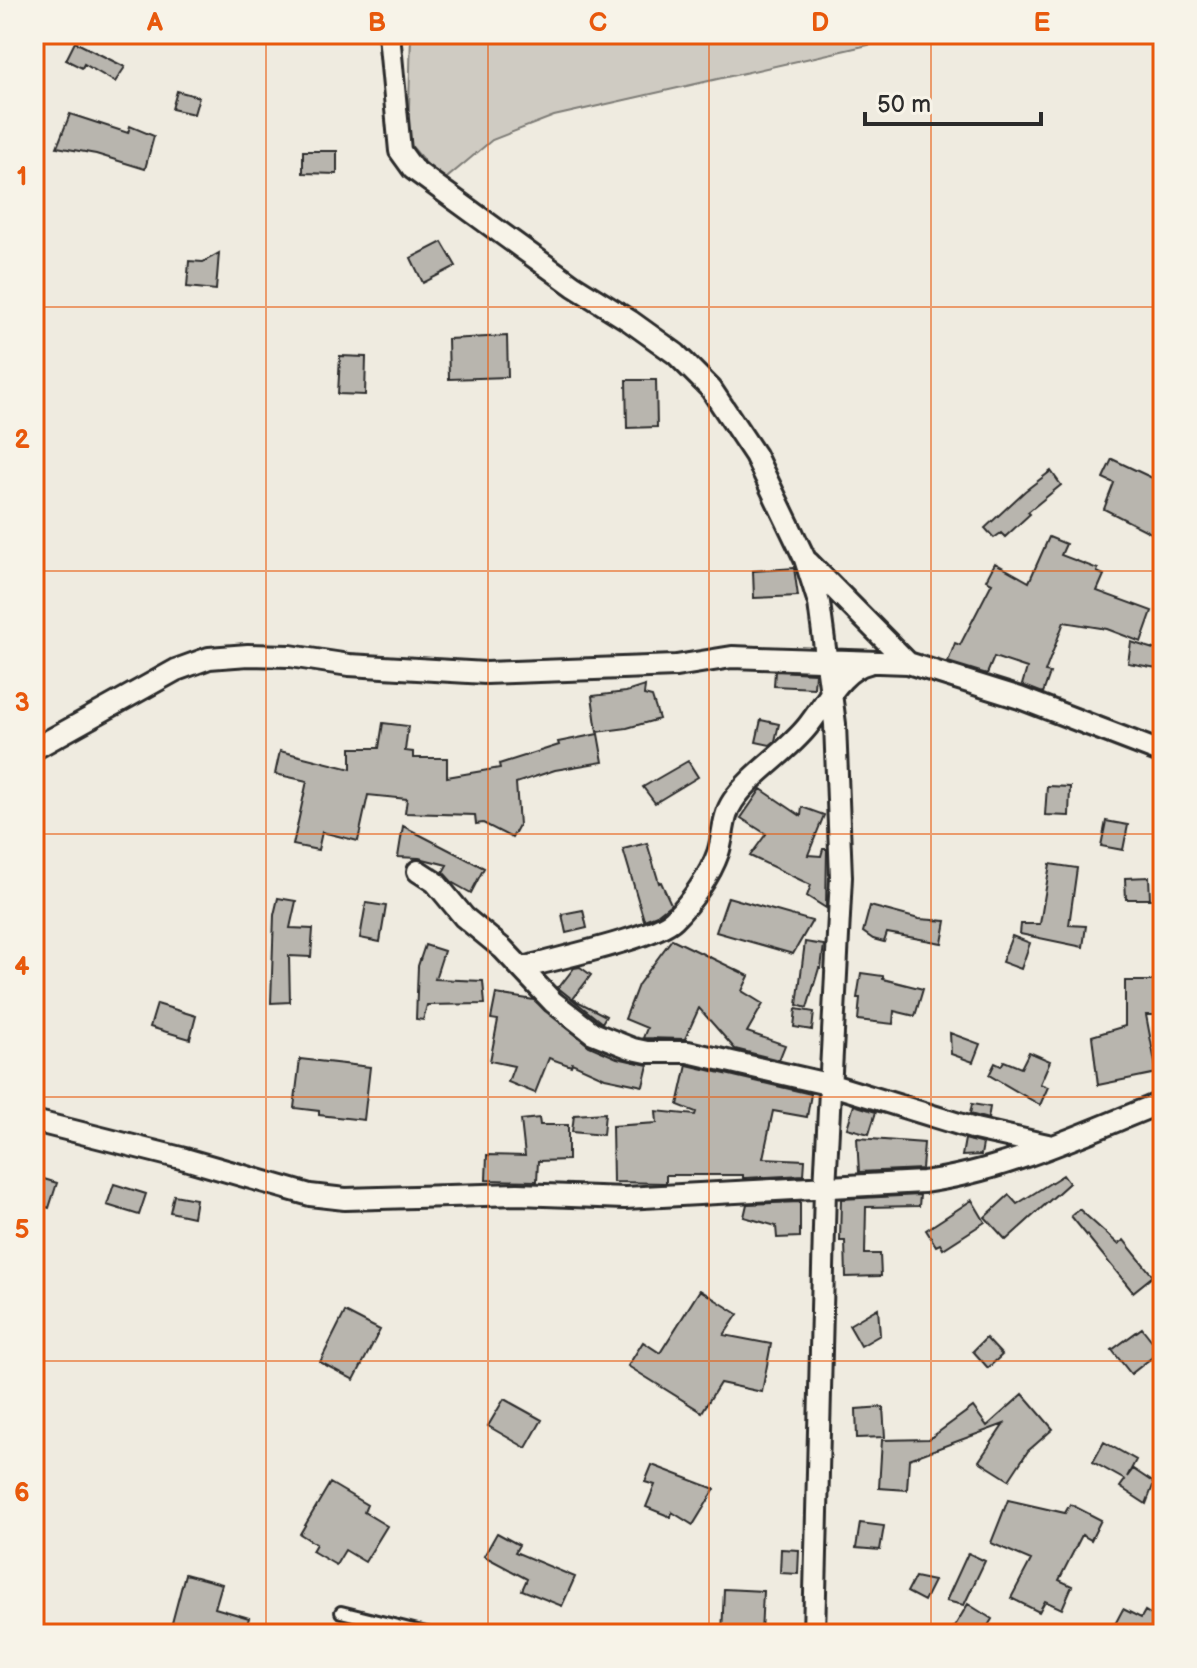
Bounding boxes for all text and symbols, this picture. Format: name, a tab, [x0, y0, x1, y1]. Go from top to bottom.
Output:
text: A	[146, 8, 163, 39]
text: B	[368, 8, 386, 39]
text: C	[589, 8, 607, 39]
text: D	[811, 8, 829, 39]
text: E	[1034, 8, 1051, 39]
scale bar	[865, 76, 1041, 126]
text: 50 m	[877, 90, 931, 119]
text: 1	[17, 162, 27, 193]
text: 2	[14, 425, 30, 456]
text: 3	[14, 688, 30, 719]
text: 4	[14, 952, 30, 983]
text: 5	[14, 1215, 30, 1246]
text: 6	[14, 1478, 30, 1509]

